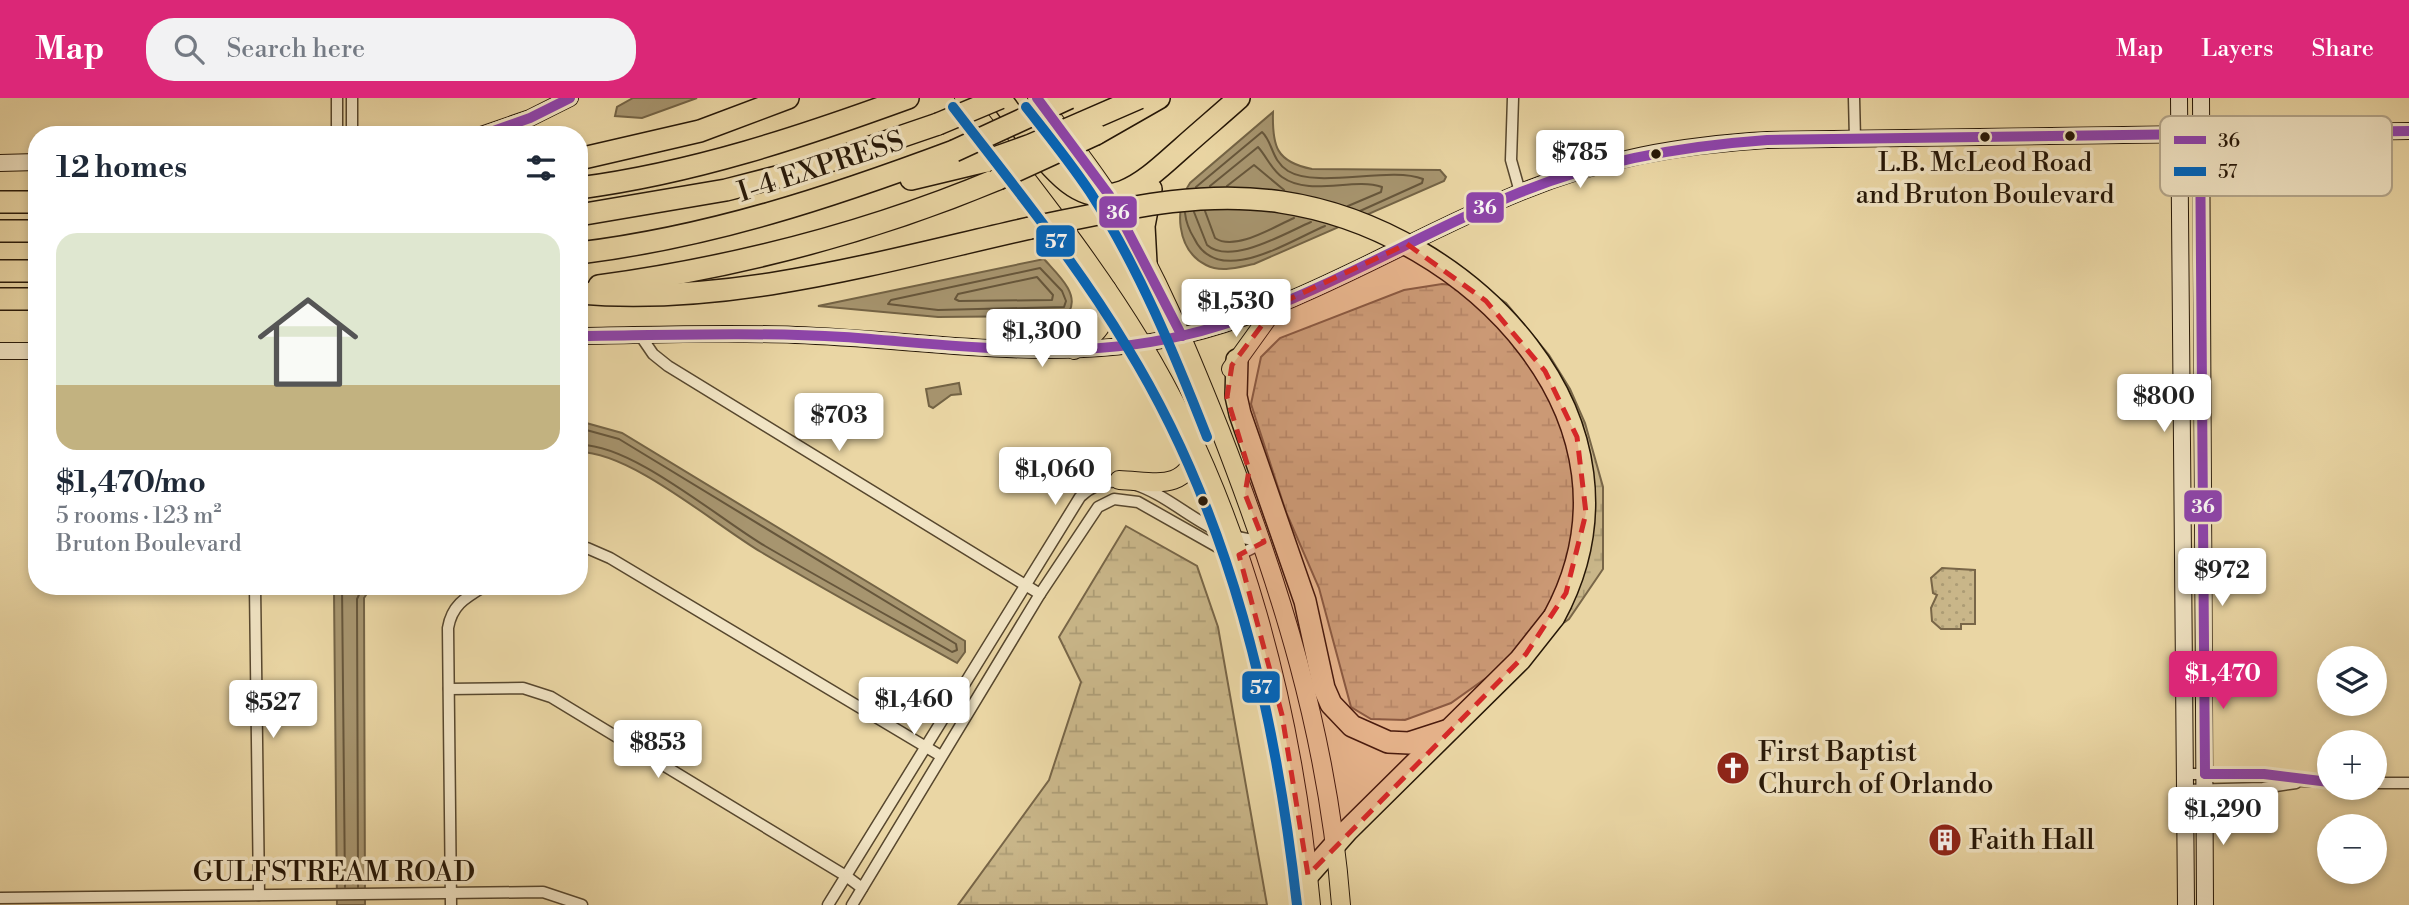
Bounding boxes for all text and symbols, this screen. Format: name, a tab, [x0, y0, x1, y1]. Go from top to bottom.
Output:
search box	[146, 18, 636, 81]
text: Map	[35, 29, 104, 70]
icon: search	[170, 30, 208, 68]
text: Search here	[226, 33, 365, 65]
text: Map	[2116, 34, 2163, 64]
text: Layers	[2201, 34, 2273, 64]
text: Share	[2311, 34, 2374, 64]
legend	[2160, 116, 2392, 196]
street label: I-4 EXPRESS	[733, 124, 909, 210]
unlabelled marker	[2063, 129, 2077, 143]
text: 36	[2218, 129, 2240, 153]
pin: $785	[1539, 130, 1621, 190]
marker: L.B. McLeod Road and Bruton Boulevard	[1978, 130, 1992, 144]
text: $785	[1552, 139, 1608, 167]
unlabelled marker	[1649, 147, 1663, 161]
place label: L.B. McLeod Road and Bruton Boulevard	[1856, 147, 2114, 211]
text: 12 homes	[56, 149, 187, 187]
icon: filters	[522, 149, 560, 187]
text: 57	[2218, 160, 2238, 184]
line badge: 36	[1465, 191, 1505, 224]
line badge: 36	[1098, 195, 1138, 229]
text: 36	[1473, 196, 1497, 220]
text: 36	[1106, 201, 1130, 225]
line badge: 57	[1035, 224, 1076, 258]
text: 57	[1045, 230, 1067, 254]
icon: home	[245, 279, 371, 405]
pin: $1,530	[1179, 280, 1293, 339]
text: $1,530	[1198, 288, 1274, 316]
pin: $1,300	[985, 310, 1099, 369]
text: $1,300	[1002, 318, 1082, 346]
pin: $800	[2123, 374, 2205, 434]
text: $800	[2133, 383, 2195, 411]
pin: $703	[798, 394, 880, 453]
text: $703	[810, 402, 868, 430]
pin: $1,060	[998, 448, 1112, 507]
text: $1,060	[1015, 456, 1095, 484]
text: $1,470/mo	[56, 464, 206, 502]
line badge: 36	[2183, 489, 2223, 523]
unlabelled marker	[1196, 494, 1210, 508]
text: 36	[2191, 495, 2215, 519]
text: 5 rooms · 123 m²	[56, 502, 222, 530]
text: Bruton Boulevard	[56, 530, 241, 558]
pin: $972	[2181, 548, 2263, 608]
text: $972	[2194, 557, 2250, 585]
map controls	[2317, 646, 2387, 884]
button: layers	[2317, 646, 2387, 716]
pin: $1,470	[2166, 652, 2280, 711]
text: $1,470	[2185, 660, 2261, 688]
line badge: 57	[1241, 670, 1281, 704]
text: 57	[1250, 676, 1272, 700]
pin: $1,460	[857, 678, 971, 737]
pin: $527	[232, 680, 314, 740]
text: $1,460	[875, 686, 953, 714]
text: $527	[245, 689, 301, 717]
pin: $853	[617, 720, 699, 780]
text: $853	[630, 729, 686, 757]
button: +	[2317, 730, 2387, 800]
place label: First Baptist Church of Orlando	[1758, 735, 1994, 802]
church icon: First Baptist Church of Orlando	[1714, 749, 1752, 787]
pin: $1,290	[2166, 788, 2280, 847]
text: $1,290	[2184, 796, 2262, 824]
button: −	[2317, 814, 2387, 884]
building icon: Faith Hall	[1926, 821, 1964, 859]
place label: Faith Hall	[1969, 823, 2095, 858]
street label: GULFSTREAM ROAD	[193, 855, 475, 890]

